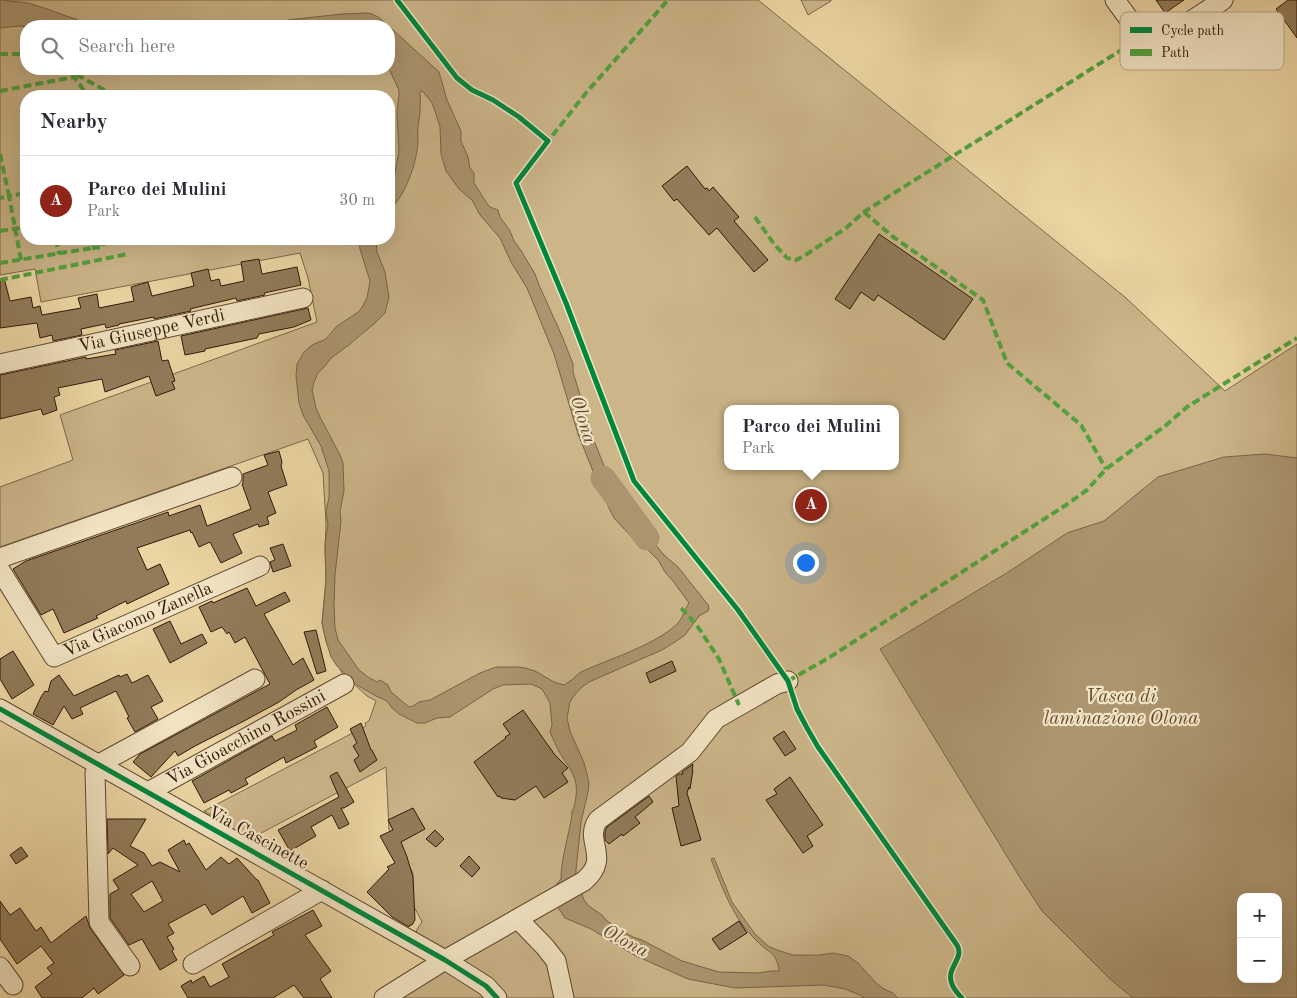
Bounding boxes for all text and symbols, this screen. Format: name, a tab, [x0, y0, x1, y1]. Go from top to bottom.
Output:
legend	[1120, 12, 1284, 70]
search box	[20, 20, 395, 75]
text: Cycle path	[1161, 24, 1224, 38]
icon: search	[38, 34, 66, 62]
text: Search here	[78, 38, 175, 57]
text: Path	[1161, 46, 1190, 60]
text: Nearby	[40, 112, 108, 133]
text: Parco dei Mulini	[87, 181, 226, 200]
text: A	[50, 193, 62, 209]
text: 30 m	[339, 193, 375, 209]
text: Park	[87, 204, 120, 220]
street label: Via Giuseppe Verdi	[76, 306, 227, 356]
water label: Olona	[566, 394, 598, 446]
popup	[724, 405, 899, 470]
text: Parco dei Mulini	[742, 418, 881, 437]
text: Park	[742, 441, 775, 457]
pin: A	[795, 486, 827, 524]
your location	[793, 550, 819, 576]
street label: Via Giacomo Zanella	[60, 579, 215, 661]
street label: Via Gioacchino Rossini	[164, 687, 329, 789]
water label: Vasca di laminazione Olona	[1044, 688, 1198, 729]
street label: Via Cascinette	[205, 803, 311, 873]
map controls	[1237, 893, 1282, 983]
button: +	[1237, 893, 1282, 938]
water label: Olona	[599, 922, 651, 962]
button: −	[1237, 938, 1282, 983]

